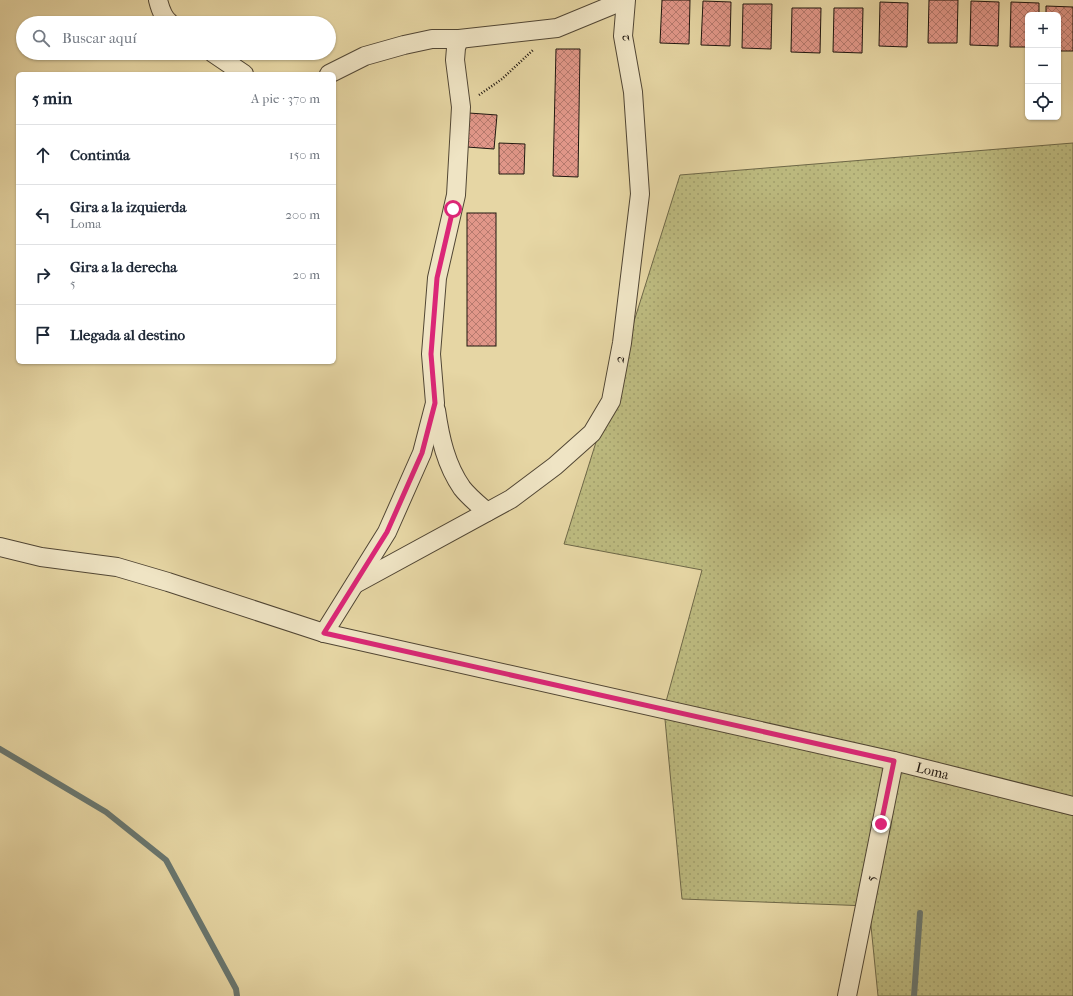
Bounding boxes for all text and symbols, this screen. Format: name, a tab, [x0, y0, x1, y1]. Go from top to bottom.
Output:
map controls	[1025, 12, 1061, 120]
button: +	[1025, 12, 1061, 48]
search box	[16, 16, 336, 60]
icon: search	[30, 27, 52, 49]
text: Buscar aquí	[62, 29, 137, 47]
street label: 2	[616, 34, 633, 42]
button: −	[1025, 48, 1061, 84]
button: locate	[1025, 84, 1061, 120]
text: 5 min	[32, 88, 72, 108]
text: A pie · 370 m	[251, 91, 320, 106]
icon: ahead	[32, 144, 54, 166]
text: Continúa	[70, 146, 130, 164]
text: 150 m	[289, 147, 320, 162]
text: Gira a la izquierda	[70, 198, 186, 216]
route start	[444, 200, 462, 218]
icon: left	[32, 204, 54, 226]
text: 200 m	[285, 207, 320, 222]
text: Loma	[70, 216, 101, 231]
text: Gira a la derecha	[70, 258, 177, 276]
icon: right	[32, 264, 54, 286]
text: 20 m	[293, 267, 320, 282]
text: 5	[70, 276, 76, 291]
icon: arrive	[32, 324, 54, 346]
text: Llegada al destino	[70, 326, 185, 344]
street label: 2	[610, 354, 628, 364]
street label: Loma	[914, 759, 951, 784]
route end	[872, 815, 890, 833]
street label: 5	[862, 874, 880, 883]

